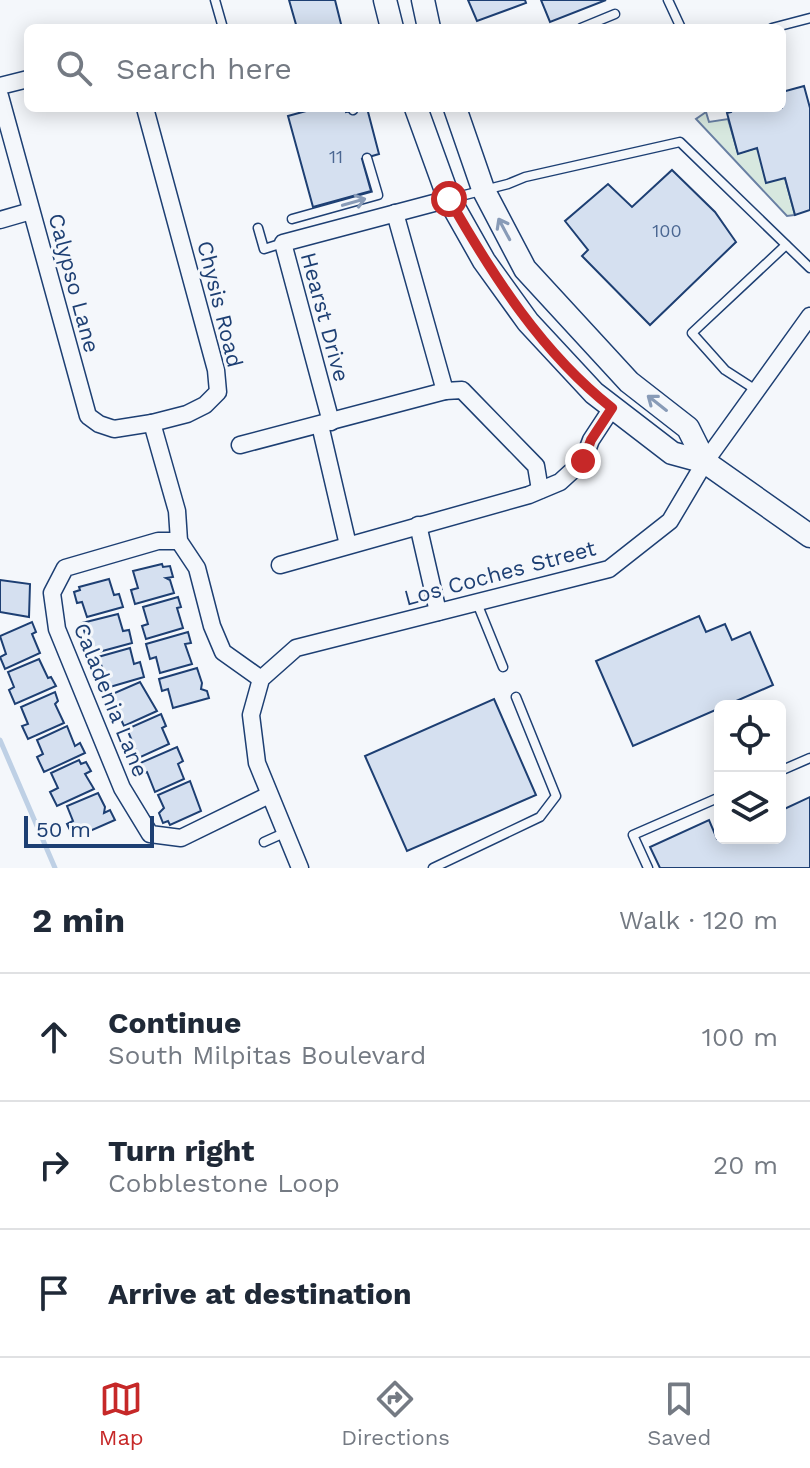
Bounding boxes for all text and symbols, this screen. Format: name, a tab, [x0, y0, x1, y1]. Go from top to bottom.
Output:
search box	[24, 24, 786, 112]
icon: search	[52, 46, 96, 90]
text: Search here	[116, 51, 292, 86]
house number: 11	[329, 146, 343, 167]
route start	[431, 181, 467, 217]
one-way arrow	[341, 194, 367, 209]
street label: Calypso Lane	[43, 211, 105, 355]
one-way arrow	[496, 218, 512, 241]
house number: 100	[652, 220, 682, 241]
street label: Chysis Road	[192, 238, 248, 370]
street label: Hearst Drive	[296, 250, 354, 384]
one-way arrow	[647, 395, 668, 412]
route end	[565, 443, 601, 479]
street label: Los Coches Street	[401, 535, 599, 611]
street label: Caladenia Lane	[69, 619, 153, 781]
map controls	[714, 700, 786, 844]
button: locate	[714, 700, 786, 772]
button: layers	[714, 772, 786, 844]
scale bar	[24, 812, 154, 848]
text: 50 m	[36, 817, 91, 842]
text: 2 min	[32, 900, 125, 940]
text: Walk · 120 m	[619, 905, 778, 935]
text: Continue	[108, 1005, 241, 1040]
icon: ahead	[32, 1015, 76, 1059]
text: 100 m	[702, 1022, 778, 1052]
text: South Milpitas Boulevard	[108, 1040, 426, 1070]
text: Turn right	[108, 1133, 254, 1168]
icon: right	[32, 1143, 76, 1187]
text: 20 m	[713, 1150, 778, 1180]
text: Cobblestone Loop	[108, 1168, 340, 1198]
icon: arrive	[32, 1271, 76, 1315]
text: Arrive at destination	[108, 1276, 412, 1311]
tab: Map	[99, 1377, 144, 1450]
tab: Directions	[341, 1377, 450, 1450]
tab: Saved	[647, 1377, 711, 1450]

